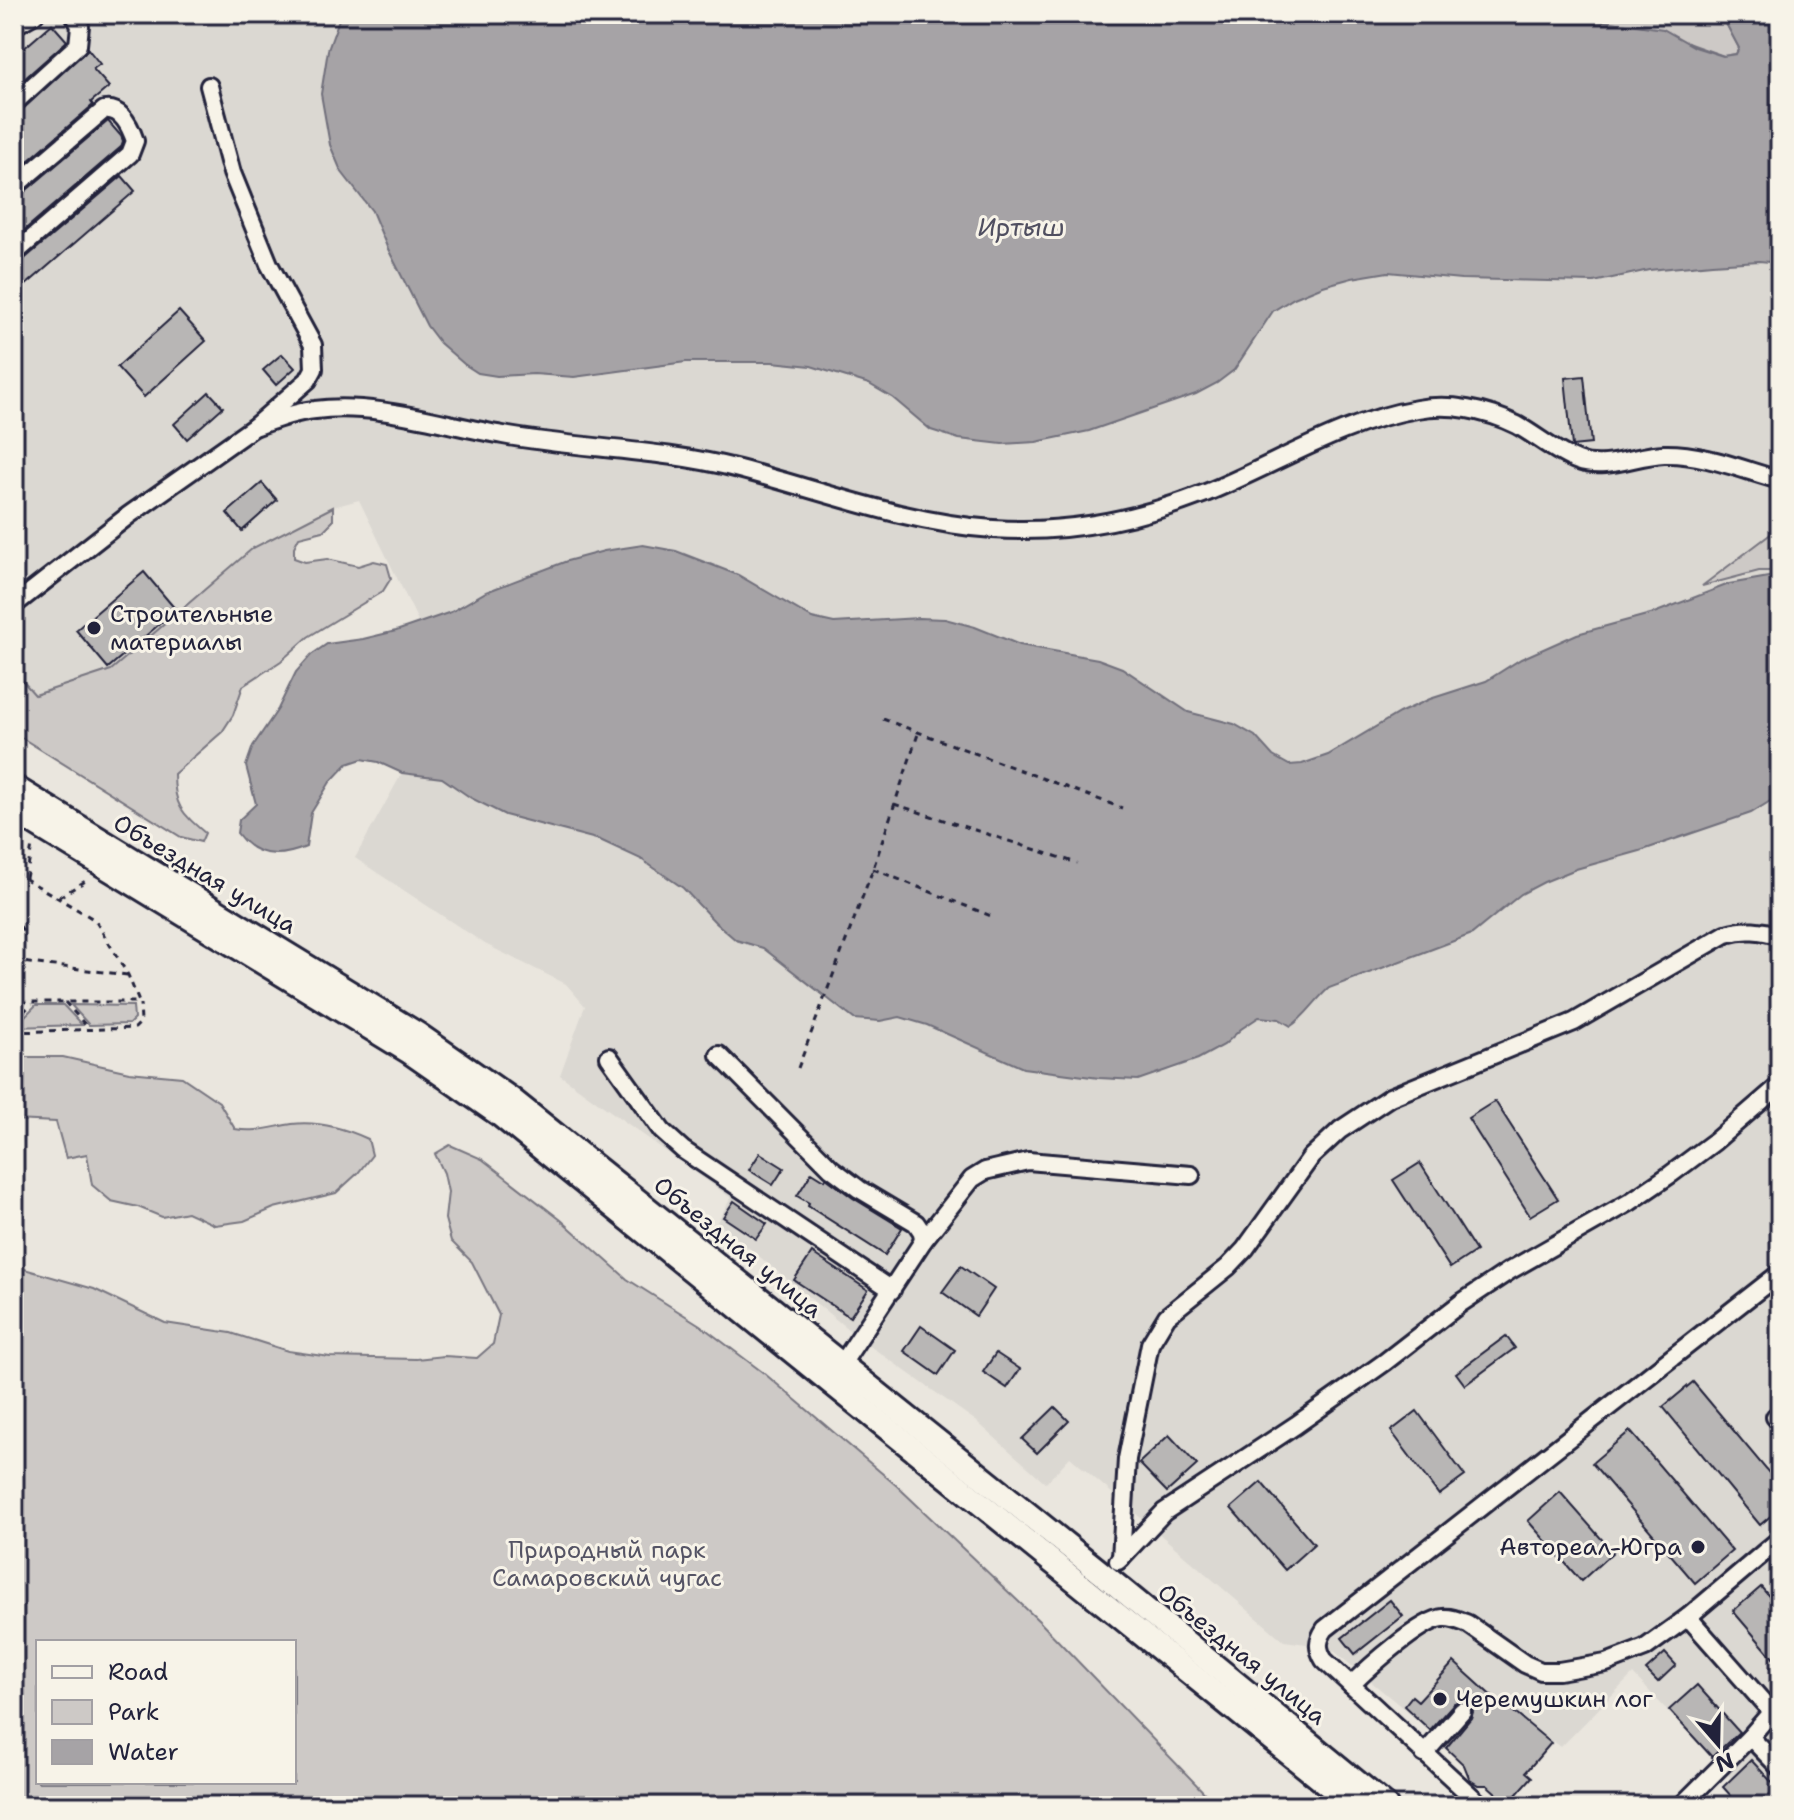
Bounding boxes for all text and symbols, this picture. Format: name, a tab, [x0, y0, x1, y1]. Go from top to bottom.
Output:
water label: Иртыш	[977, 209, 1065, 244]
place label: Строительные материалы	[110, 598, 274, 658]
marker: Строительные материалы	[85, 619, 103, 637]
street label: Объездная улица	[107, 807, 303, 941]
street label: Объездная улица	[647, 1169, 829, 1325]
place label: Автореал-Югра	[1499, 1531, 1682, 1563]
park label: Природный парк Самаровский чугас	[492, 1534, 722, 1594]
marker: Автореал-Югра	[1689, 1538, 1707, 1556]
street label: Объездная улица	[1151, 1576, 1333, 1732]
legend	[36, 1640, 296, 1784]
text: Road	[108, 1656, 168, 1688]
place label: Черемушкин лог	[1456, 1683, 1653, 1715]
marker: Черемушкин лог	[1431, 1690, 1449, 1708]
text: Park	[108, 1696, 160, 1728]
north arrow	[1678, 1704, 1758, 1784]
text: Water	[108, 1736, 179, 1768]
text: N	[1712, 1746, 1738, 1779]

